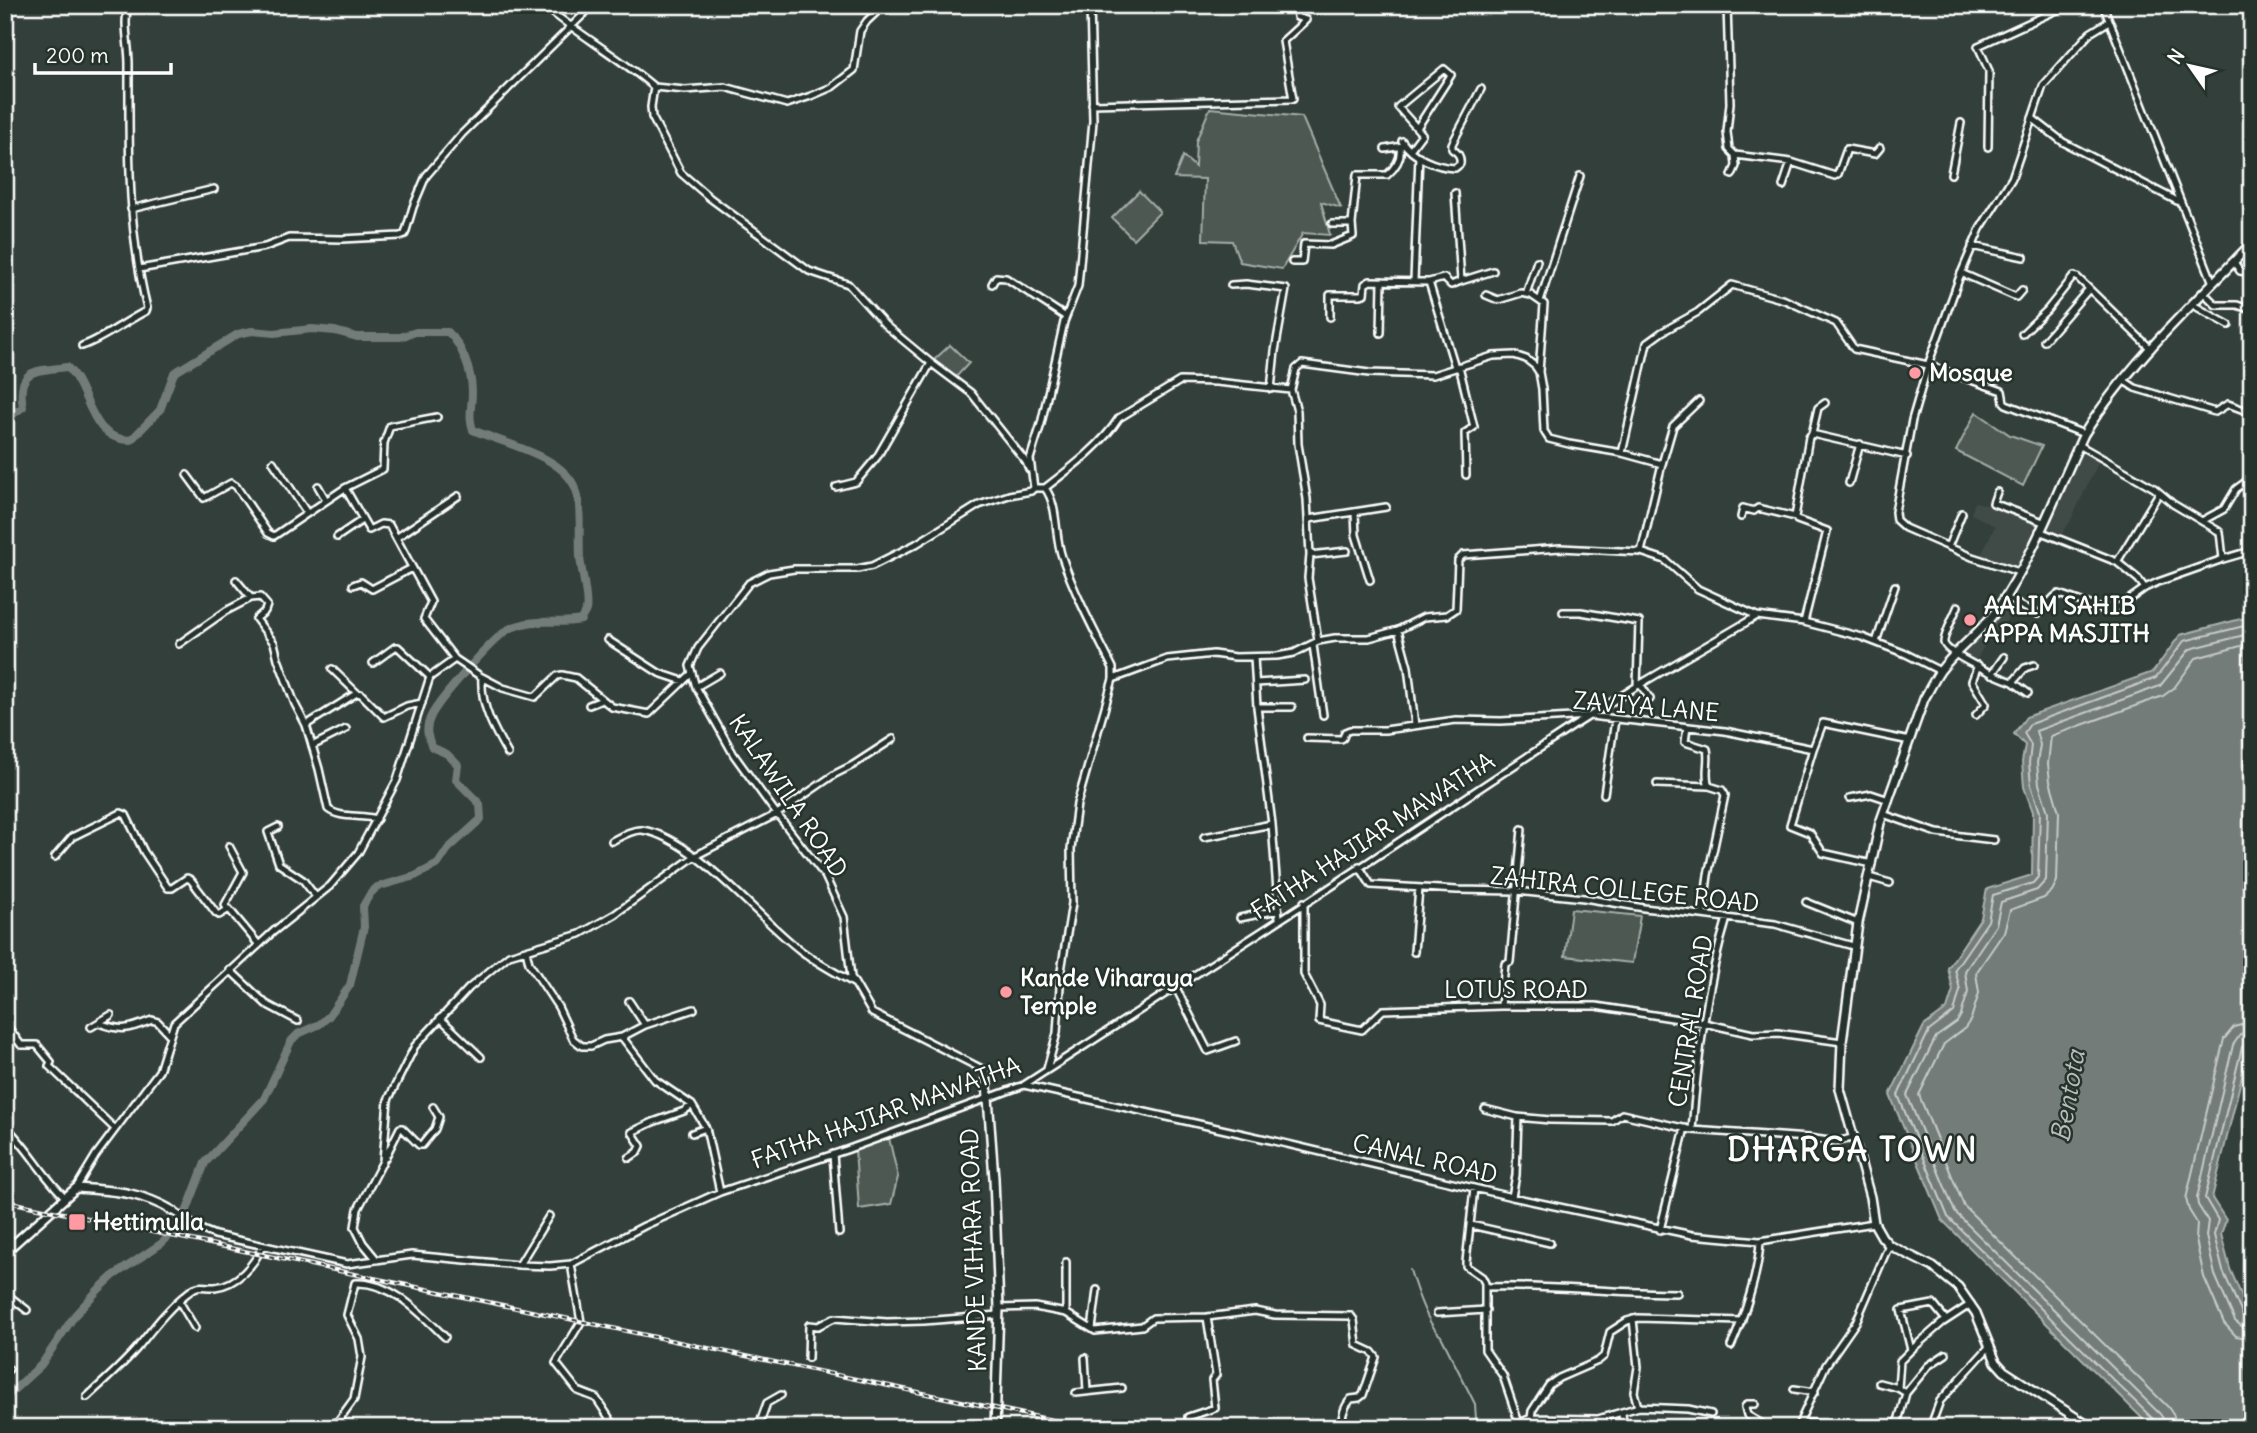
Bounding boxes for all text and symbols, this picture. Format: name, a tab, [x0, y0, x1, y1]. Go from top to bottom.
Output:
scale bar	[35, 32, 172, 76]
north arrow	[2156, 32, 2226, 102]
text: 200 m	[46, 42, 109, 69]
text: N	[2162, 44, 2190, 69]
place label: Mosque	[1929, 357, 2013, 387]
marker: Mosque	[1907, 365, 1923, 381]
place label: AALIM SAHIB APPA MASJITH	[1984, 590, 2150, 648]
marker: AALIM SAHIB APPA MASJITH	[1962, 612, 1978, 628]
street label: ZAVIYA LANE	[1572, 685, 1720, 727]
street label: KALAWILA ROAD	[723, 708, 855, 883]
street label: FATHA HAJIAR MAWATHA	[1245, 745, 1500, 925]
street label: ZAHIRA COLLEGE ROAD	[1489, 860, 1761, 918]
street label: CENTRAL ROAD	[1662, 932, 1718, 1109]
place label: Kande Viharaya Temple	[1020, 962, 1194, 1020]
street label: LOTUS ROAD	[1444, 974, 1588, 1004]
marker: Kande Viharaya Temple	[998, 984, 1014, 1000]
water label: Bentota	[2043, 1046, 2092, 1144]
street label: FATHA HAJIAR MAWATHA	[747, 1049, 1024, 1175]
street label: KANDE VIHARA ROAD	[954, 1127, 992, 1373]
street label: CANAL ROAD	[1350, 1127, 1501, 1189]
district label: DHARGA TOWN	[1727, 1129, 1979, 1170]
place label: Hettimulla	[93, 1206, 204, 1236]
marker: Hettimulla	[67, 1212, 87, 1232]

